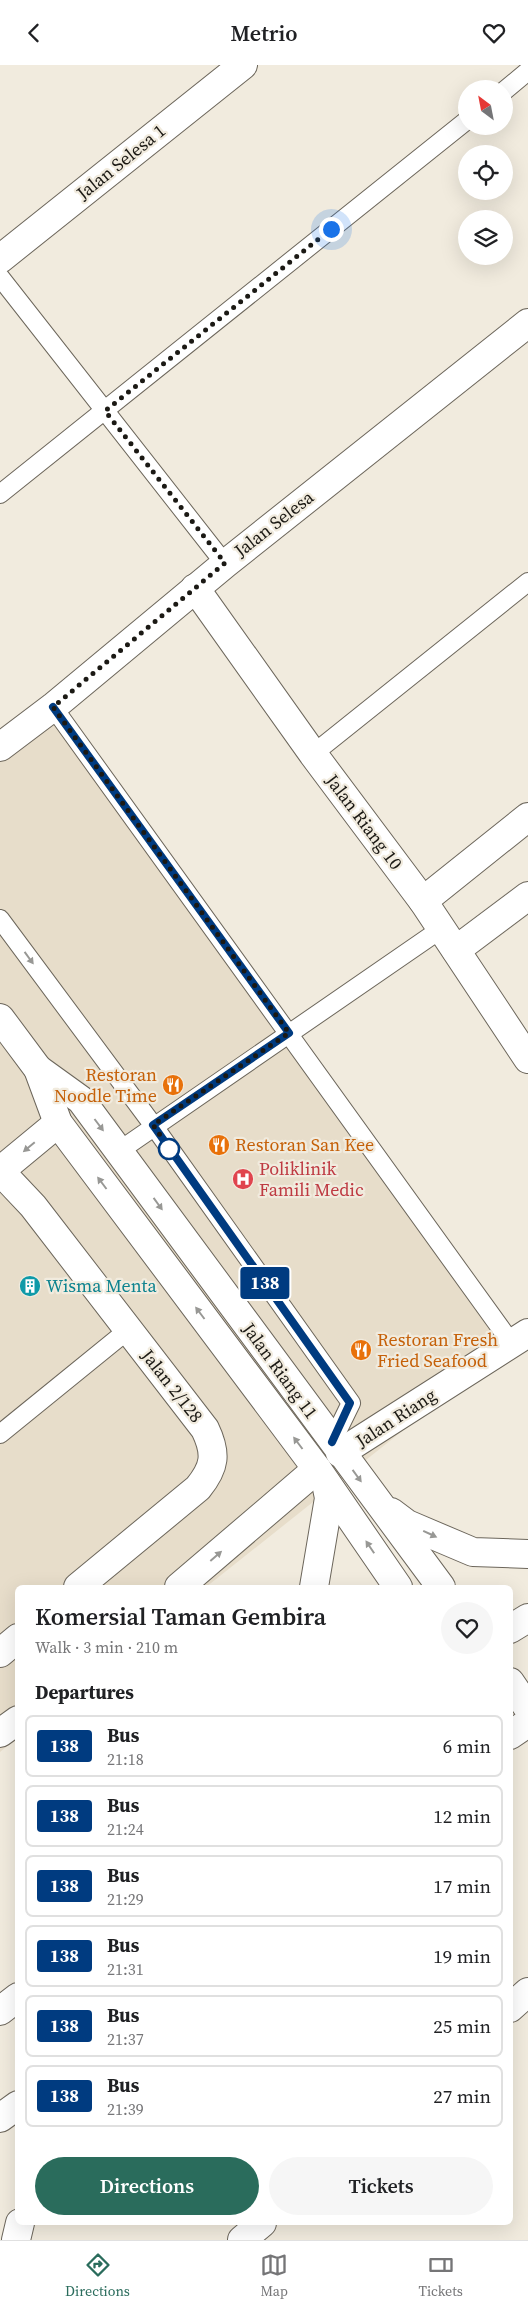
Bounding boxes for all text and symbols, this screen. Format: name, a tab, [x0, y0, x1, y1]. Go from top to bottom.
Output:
text: Metrio	[231, 18, 297, 48]
icon: back	[20, 19, 48, 47]
icon: heart	[480, 19, 508, 47]
north arrow	[458, 80, 512, 135]
map controls	[458, 80, 513, 265]
street label: Jalan Selesa 1	[70, 118, 170, 206]
button: locate	[458, 145, 513, 200]
button: layers	[458, 210, 513, 265]
your location	[319, 217, 344, 242]
street label: Jalan Selesa	[228, 484, 319, 563]
street label: Jalan Riang 10	[320, 768, 408, 874]
one-way arrow	[24, 951, 34, 965]
place label: Restoran Noodle Time	[54, 1062, 157, 1108]
restaurant icon: Restoran Noodle Time	[161, 1073, 185, 1097]
one-way arrow	[94, 1118, 104, 1132]
place label: Restoran San Kee	[235, 1132, 374, 1157]
restaurant icon: Restoran San Kee	[207, 1133, 231, 1157]
unlabelled marker	[158, 1138, 180, 1160]
one-way arrow	[23, 1141, 35, 1152]
place label: Poliklinik Famili Medic	[259, 1156, 364, 1202]
hospital icon: Poliklinik Famili Medic	[231, 1167, 255, 1191]
one-way arrow	[97, 1176, 107, 1190]
one-way arrow	[153, 1197, 163, 1211]
line badge: 138	[236, 1267, 294, 1299]
text: 138	[250, 1270, 280, 1295]
place label: Wisma Menta	[46, 1273, 157, 1298]
building icon: Wisma Menta	[18, 1274, 42, 1298]
one-way arrow	[195, 1306, 205, 1320]
street label: Jalan Riang 11	[236, 1317, 324, 1424]
place label: Restoran Fresh Fried Seafood	[377, 1327, 498, 1373]
restaurant icon: Restoran Fresh Fried Seafood	[349, 1338, 373, 1362]
street label: Jalan 2/128	[135, 1343, 209, 1428]
street label: Jalan Riang	[350, 1382, 441, 1453]
one-way arrow	[292, 1437, 303, 1450]
one-way arrow	[352, 1469, 362, 1483]
one-way arrow	[423, 1530, 437, 1538]
one-way arrow	[365, 1541, 375, 1554]
one-way arrow	[210, 1550, 223, 1561]
text: Komersial Taman Gembira	[35, 1600, 326, 1633]
button: heart	[441, 1602, 493, 1654]
text: Walk · 3 min · 210 m	[35, 1636, 178, 1658]
text: Departures	[35, 1679, 134, 1705]
text: Bus	[107, 1722, 139, 1748]
text: 138	[50, 1733, 79, 1758]
text: 6 min	[443, 1733, 491, 1759]
text: 21:18	[107, 1748, 144, 1770]
text: Bus	[107, 1792, 139, 1818]
text: 138	[50, 1803, 79, 1828]
text: 12 min	[433, 1803, 491, 1829]
text: 21:24	[107, 1818, 144, 1840]
text: Bus	[107, 1862, 139, 1888]
text: 138	[50, 1873, 79, 1898]
text: 17 min	[433, 1873, 491, 1899]
text: 21:29	[107, 1888, 144, 1910]
text: Bus	[107, 1932, 139, 1958]
text: 138	[50, 1943, 79, 1968]
text: 19 min	[433, 1943, 491, 1969]
text: 21:31	[107, 1958, 144, 1980]
text: Bus	[107, 2002, 139, 2028]
text: 138	[50, 2013, 79, 2038]
text: 25 min	[433, 2013, 491, 2039]
text: 21:37	[107, 2028, 144, 2050]
text: Bus	[107, 2072, 139, 2098]
text: 138	[50, 2083, 79, 2108]
text: 27 min	[433, 2083, 491, 2109]
text: 21:39	[107, 2098, 144, 2120]
button: Directions	[35, 2157, 259, 2215]
button: Tickets	[269, 2157, 493, 2215]
tab: Directions	[65, 2251, 130, 2301]
tab: Map	[260, 2251, 288, 2301]
tab: Tickets	[418, 2251, 463, 2301]

